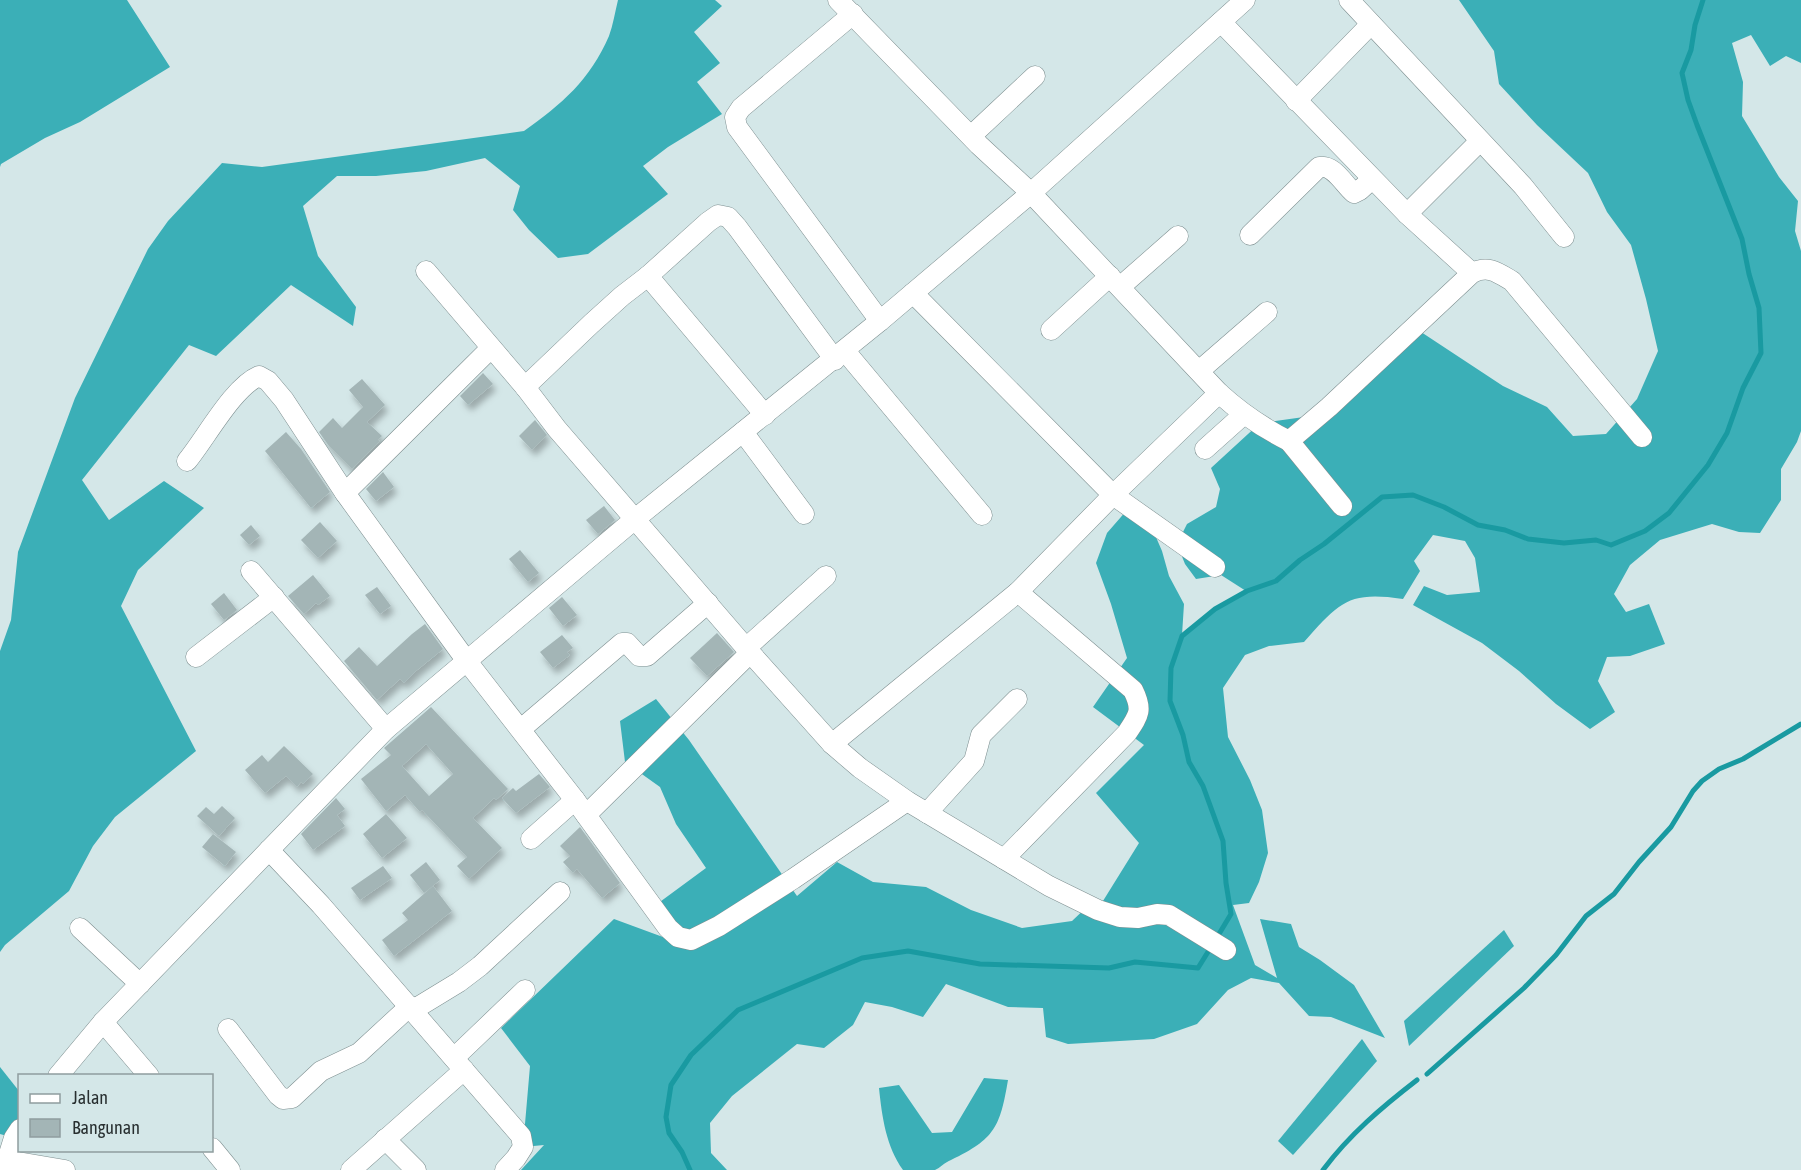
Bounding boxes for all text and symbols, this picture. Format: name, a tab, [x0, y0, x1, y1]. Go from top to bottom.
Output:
legend	[18, 1074, 213, 1152]
text: Jalan	[72, 1087, 108, 1108]
text: Bangunan	[72, 1117, 140, 1138]

